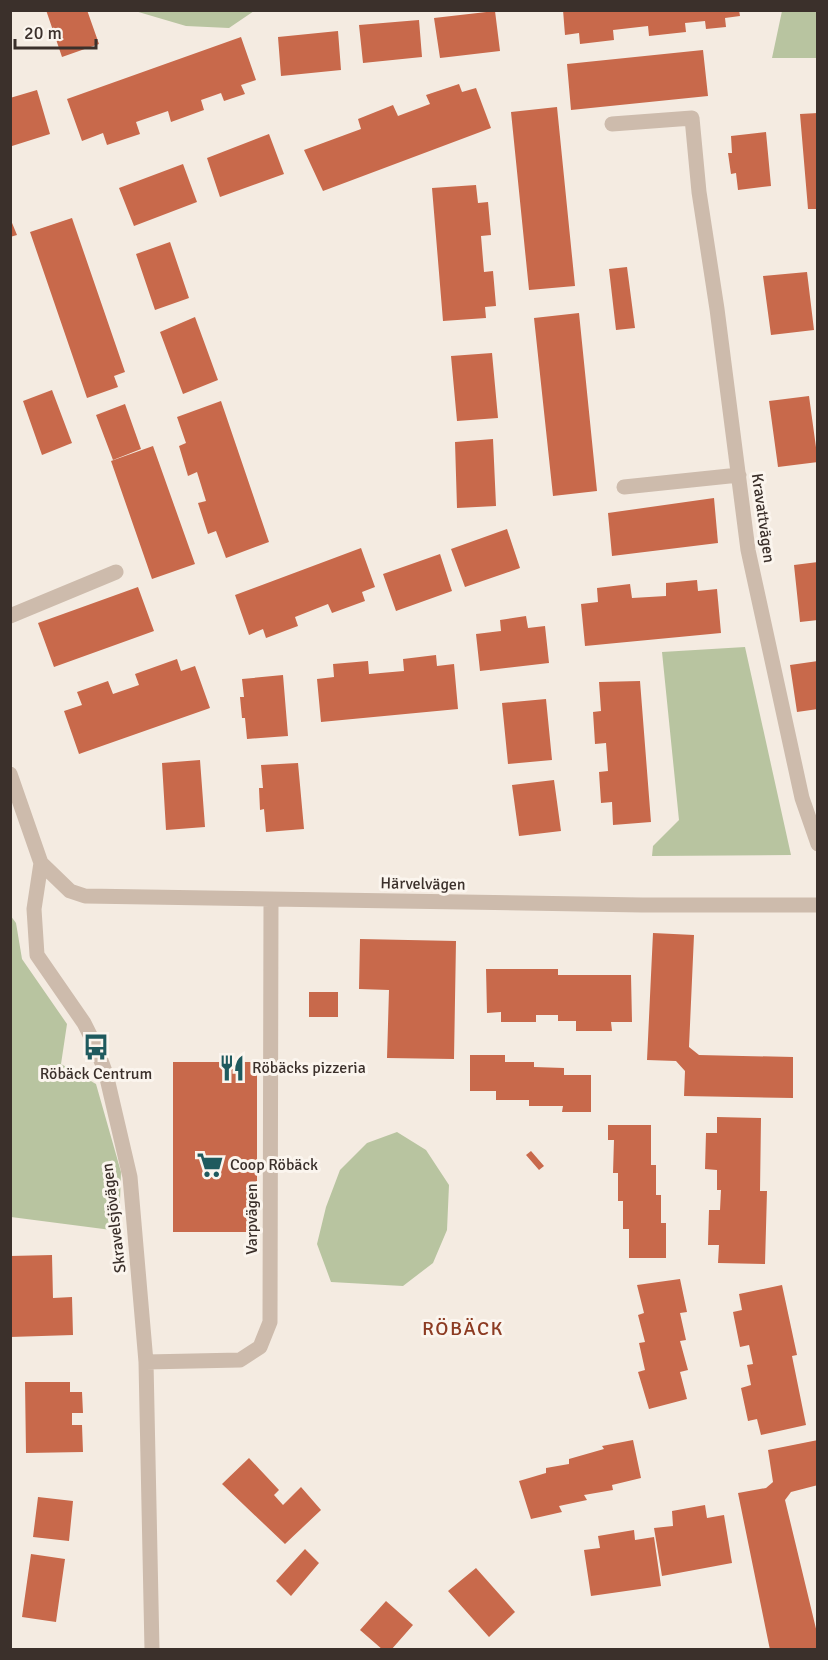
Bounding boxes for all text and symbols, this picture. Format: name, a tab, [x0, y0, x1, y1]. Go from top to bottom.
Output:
scale bar	[15, 12, 96, 50]
text: 20 m	[24, 22, 62, 44]
street label: Kravattvägen	[747, 472, 779, 564]
street label: Härvelvägen	[380, 873, 466, 895]
bus stop icon: Röbäck Centrum	[81, 1032, 111, 1062]
restaurant icon: Röbäcks pizzeria	[217, 1053, 247, 1083]
place label: Röbäcks pizzeria	[252, 1058, 366, 1078]
place label: Röbäck Centrum	[40, 1064, 152, 1084]
supermarket icon: Coop Röbäck	[195, 1150, 225, 1180]
place label: Coop Röbäck	[230, 1155, 318, 1175]
street label: Skravelsjövägen	[97, 1162, 131, 1274]
street label: Varpvägen	[242, 1183, 262, 1255]
district label: RÖBÄCK	[422, 1316, 504, 1341]

